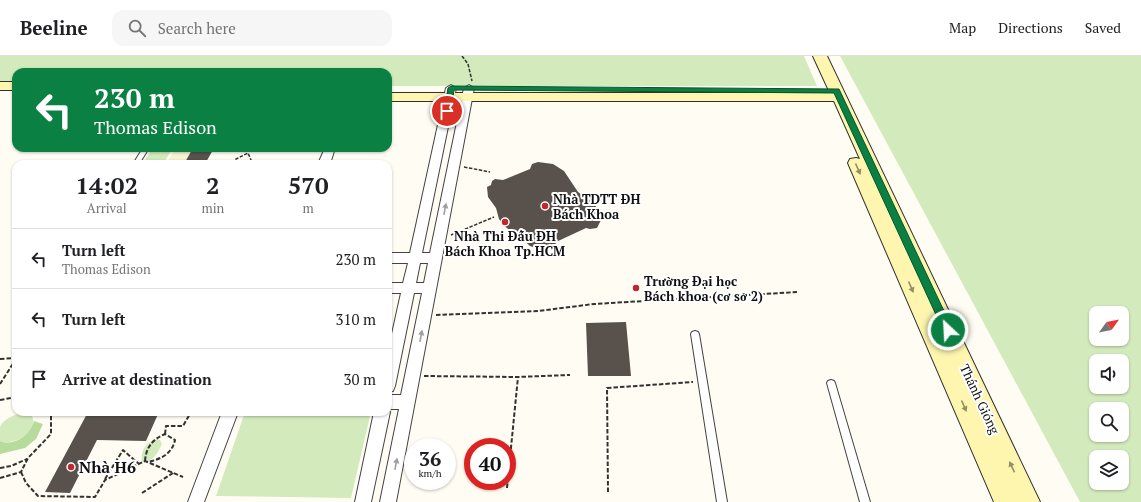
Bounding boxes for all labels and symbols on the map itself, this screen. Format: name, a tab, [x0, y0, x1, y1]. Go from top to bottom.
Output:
pin	[430, 94, 464, 128]
one-way arrow	[856, 163, 862, 175]
place label: Nhà TDTT ĐH Bách Khoa	[553, 190, 640, 223]
marker: Nhà TDTT ĐH Bách Khoa	[540, 201, 550, 211]
one-way arrow	[443, 202, 449, 215]
marker: Nhà Thi Đấu ĐH Bách Khoa Tp.HCM	[500, 217, 510, 227]
place label: Nhà Thi Đấu ĐH Bách Khoa Tp.HCM	[445, 227, 565, 260]
place label: Trường Đại học Bách khoa (cơ sở 2)	[644, 272, 763, 305]
one-way arrow	[908, 282, 914, 293]
marker: Trường Đại học Bách khoa (cơ sở 2)	[631, 283, 641, 293]
north arrow	[1089, 306, 1129, 346]
position arrow	[927, 309, 969, 351]
one-way arrow	[418, 330, 424, 342]
street label: Thánh Gióng	[956, 361, 1004, 437]
one-way arrow	[961, 401, 967, 413]
speed limit sign: 40	[464, 438, 516, 490]
place label: Nhà H6	[79, 456, 136, 478]
one-way arrow	[393, 458, 399, 470]
one-way arrow	[1009, 461, 1015, 472]
marker: Nhà H6	[66, 462, 76, 472]

